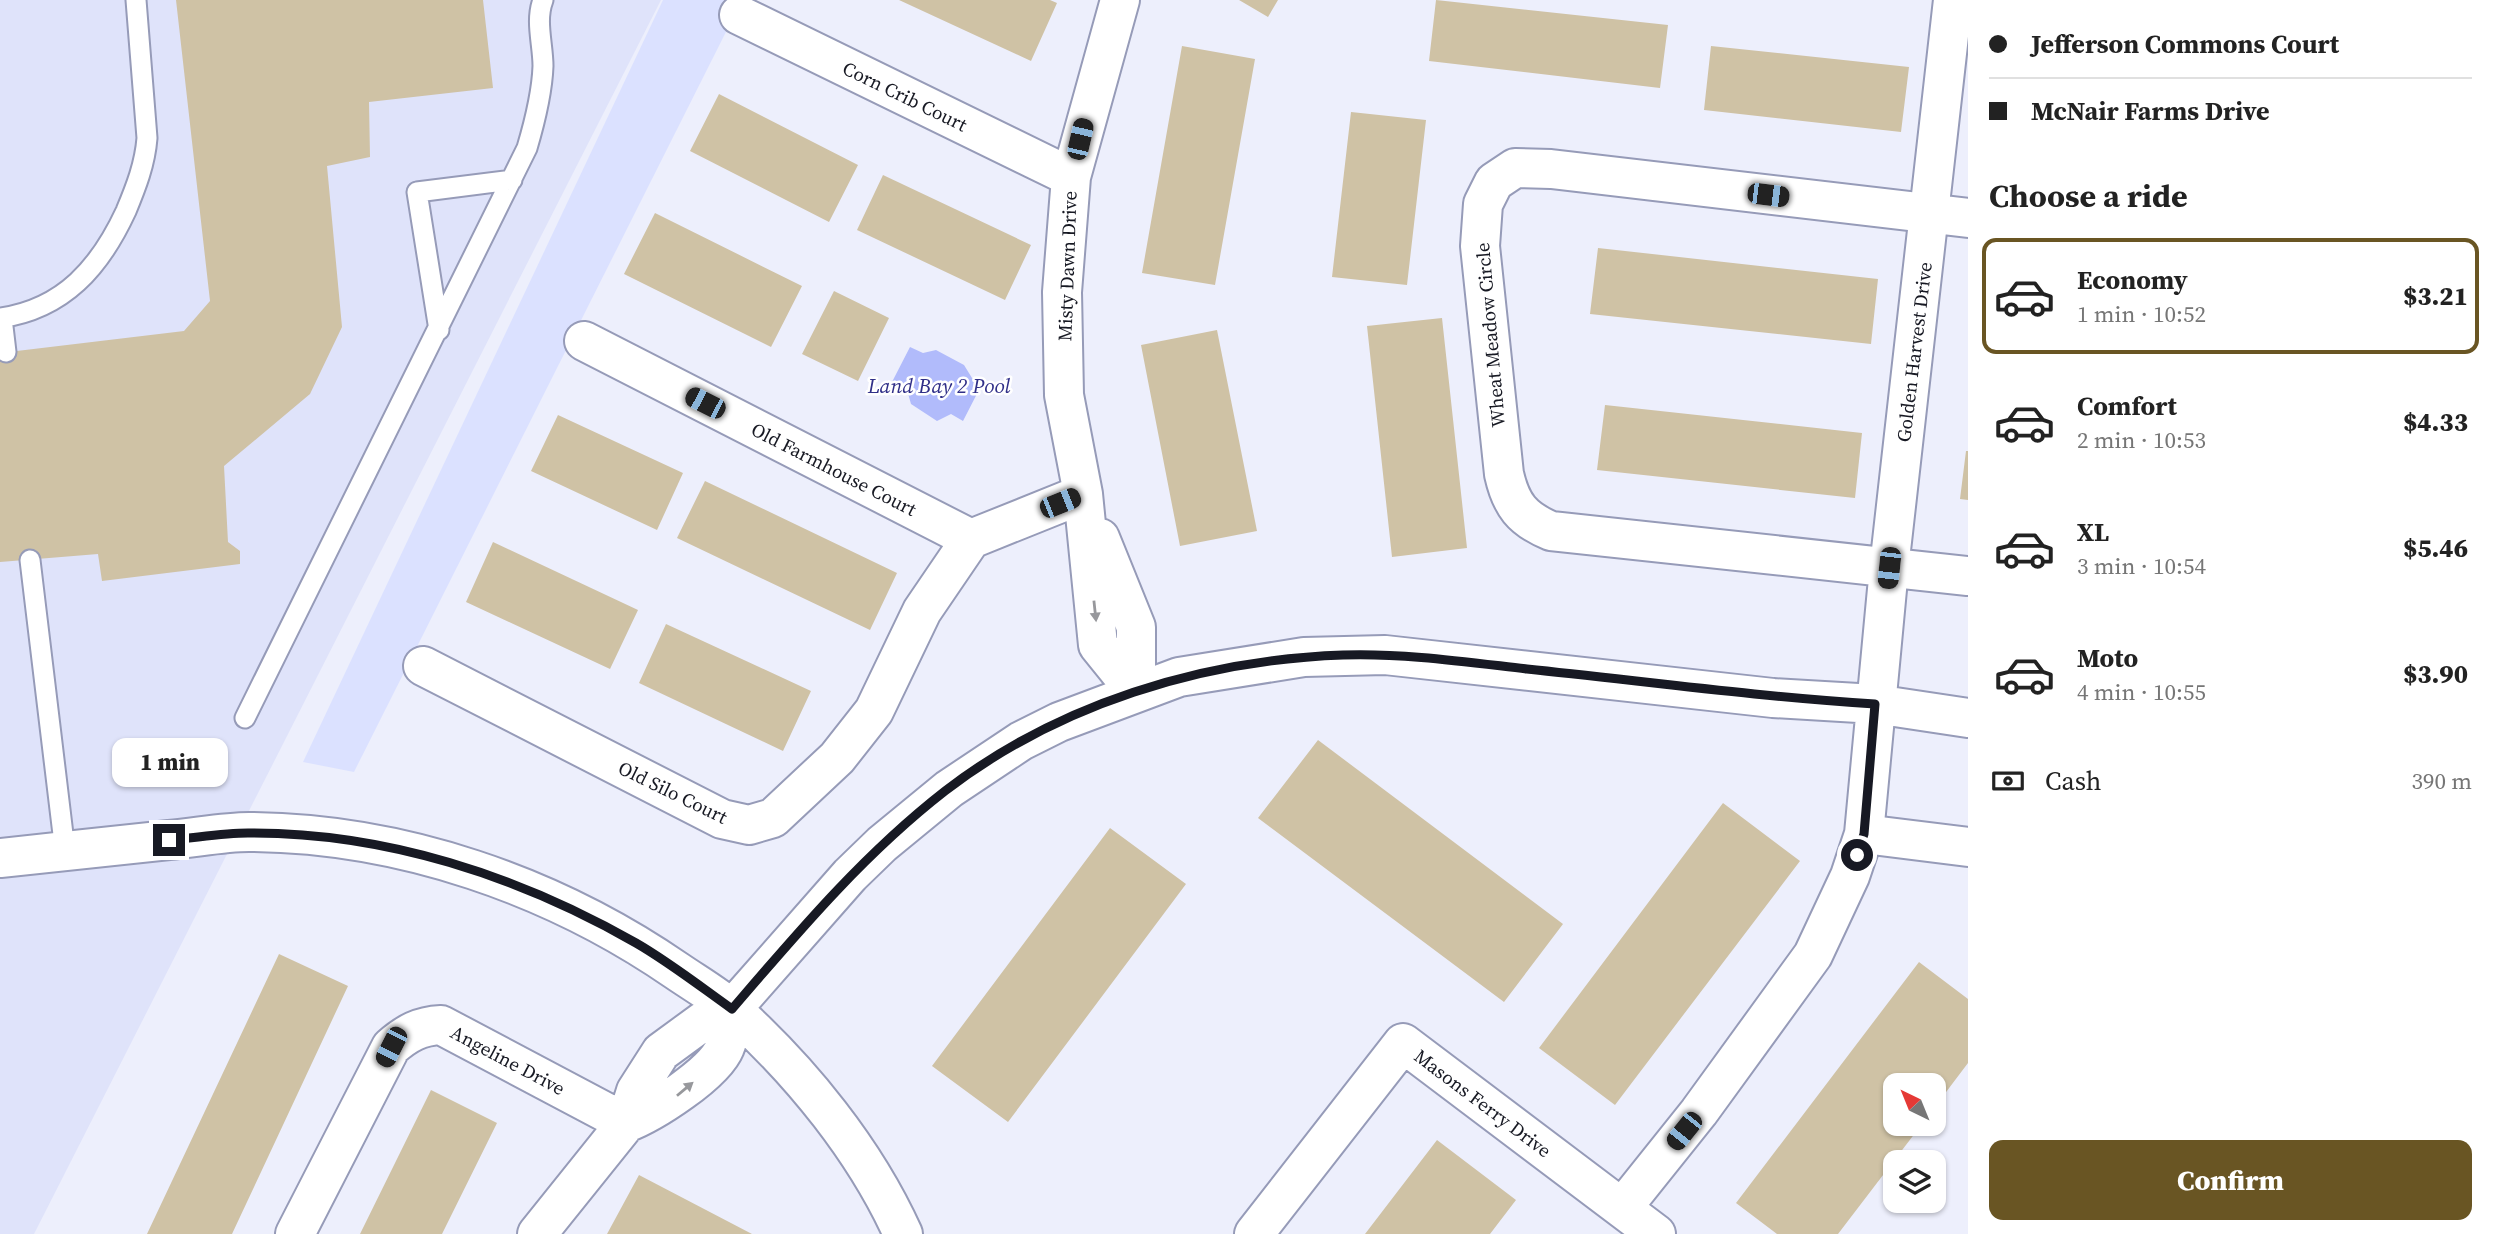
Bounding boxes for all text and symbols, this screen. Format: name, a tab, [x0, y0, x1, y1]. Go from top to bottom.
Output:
text: Jefferson Commons Court	[2031, 26, 2339, 62]
street label: Corn Crib Court	[838, 55, 972, 138]
text: McNair Farms Drive	[2031, 93, 2270, 129]
car	[1066, 116, 1095, 162]
text: Choose a ride	[1989, 174, 2188, 218]
car	[1746, 182, 1791, 208]
street label: Misty Dawn Drive	[1051, 190, 1083, 342]
street label: Wheat Meadow Circle	[1469, 241, 1511, 429]
street label: Golden Harvest Drive	[1890, 260, 1938, 444]
text: Economy	[2077, 262, 2188, 298]
icon: car	[1993, 265, 2056, 328]
text: $3.21	[2403, 278, 2468, 314]
text: 1 min · 10:52	[2077, 298, 2206, 330]
water label: Land Bay 2 Pool	[867, 371, 1010, 400]
car	[682, 384, 729, 422]
text: Comfort	[2077, 388, 2177, 424]
icon: car	[1993, 391, 2056, 454]
text: $4.33	[2403, 404, 2468, 440]
street label: Old Farmhouse Court	[747, 416, 922, 522]
text: 2 min · 10:53	[2077, 424, 2206, 456]
car	[1037, 485, 1084, 521]
text: XL	[2077, 514, 2109, 550]
icon: car	[1993, 517, 2056, 580]
text: $5.46	[2403, 530, 2468, 566]
car	[1877, 546, 1902, 590]
text: 3 min · 10:54	[2077, 550, 2206, 582]
one-way arrow	[1089, 600, 1100, 622]
text: Moto	[2077, 640, 2138, 676]
icon: car	[1993, 643, 2056, 706]
text: $3.90	[2403, 656, 2468, 692]
text: 4 min · 10:55	[2077, 676, 2206, 708]
callout: 1 min	[111, 738, 227, 788]
text: 1 min	[140, 746, 200, 778]
street label: Old Silo Court	[614, 754, 733, 830]
icon: cash	[1989, 762, 2027, 800]
text: Cash	[2045, 763, 2101, 799]
text: 390 m	[2411, 765, 2472, 797]
route end	[153, 824, 185, 856]
route start	[1841, 839, 1873, 871]
street label: Angeline Drive	[446, 1019, 570, 1101]
car	[373, 1024, 410, 1070]
street label: Masons Ferry Drive	[1409, 1043, 1557, 1163]
north arrow	[1883, 1073, 1946, 1136]
map controls	[1883, 1073, 1946, 1213]
one-way arrow	[676, 1082, 693, 1097]
car	[1663, 1108, 1706, 1154]
button: Confirm	[1989, 1140, 2472, 1220]
button: layers	[1883, 1150, 1946, 1213]

